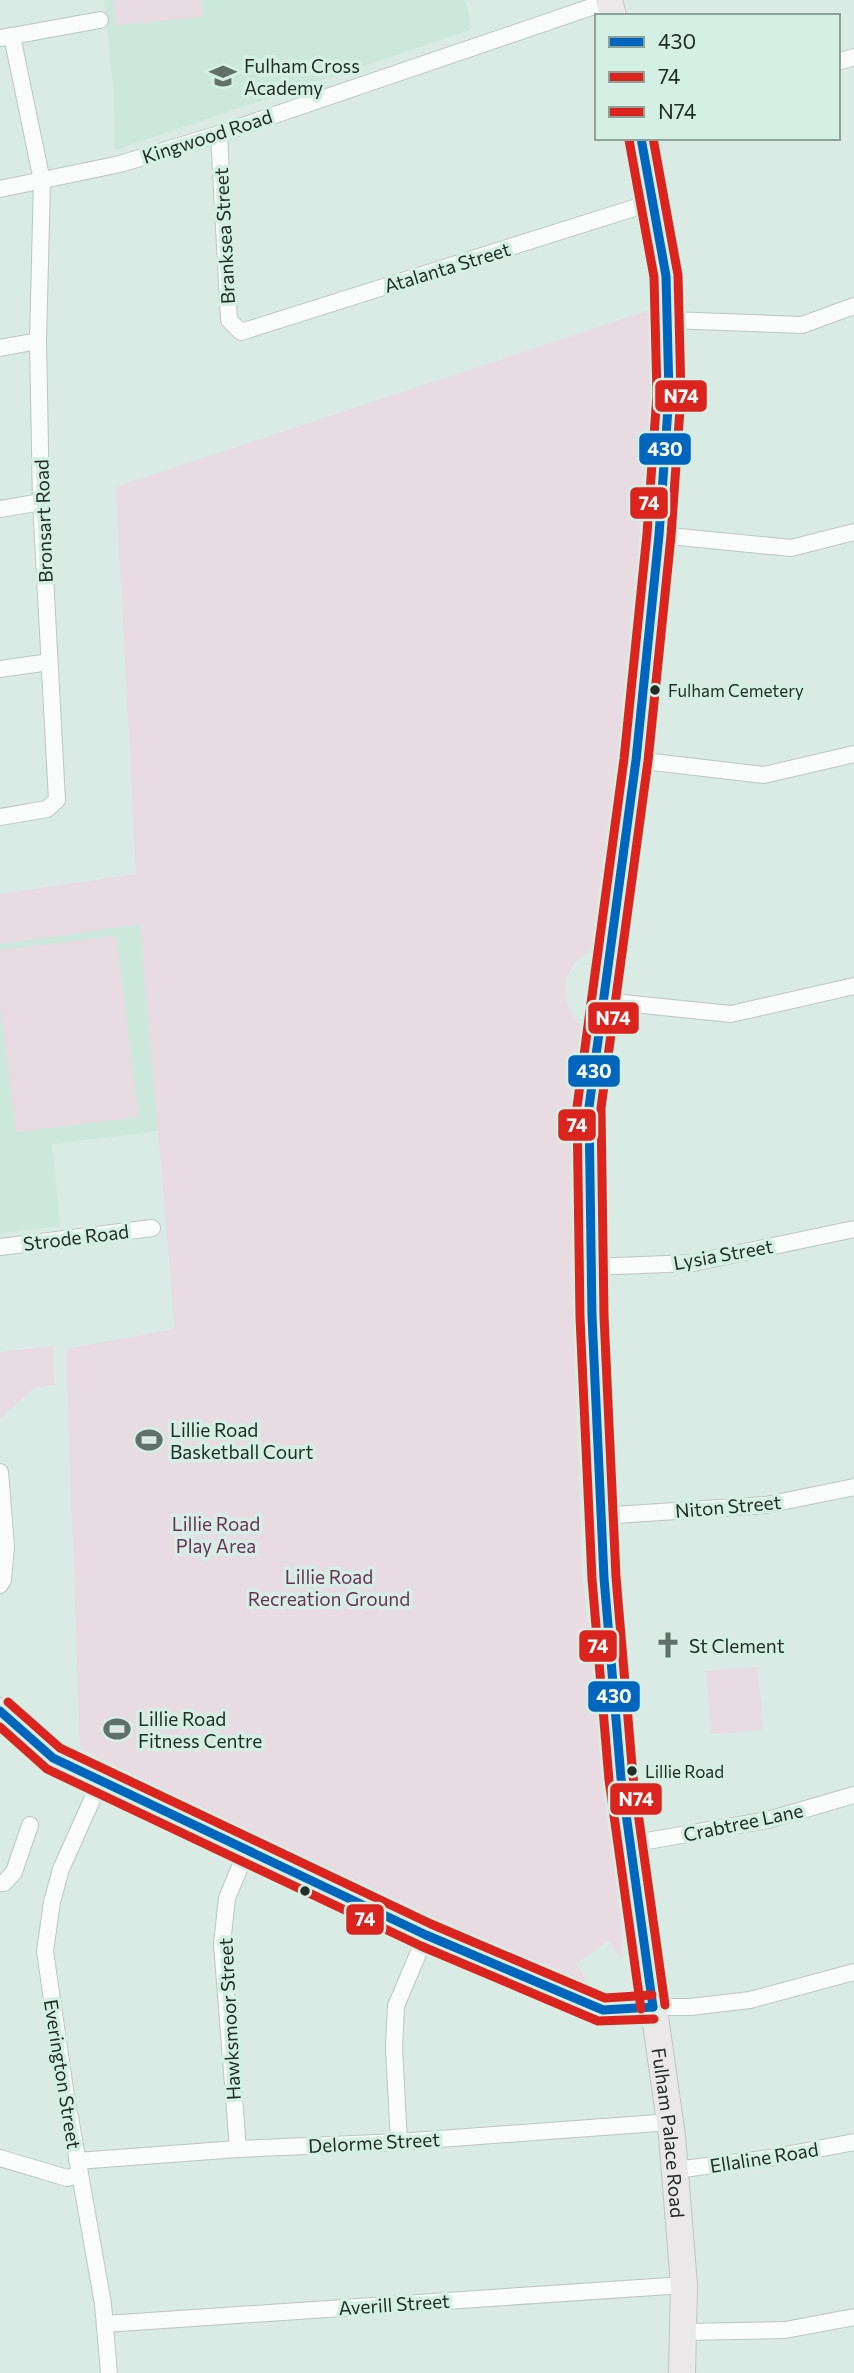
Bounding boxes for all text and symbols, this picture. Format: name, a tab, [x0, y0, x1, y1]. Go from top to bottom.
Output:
legend	[595, 14, 840, 140]
text: 430	[658, 28, 696, 53]
place label: Fulham Cross Academy	[244, 54, 360, 99]
school or university icon: Fulham Cross Academy	[208, 61, 238, 91]
text: 74	[658, 63, 681, 88]
text: N74	[658, 98, 697, 123]
street label: Kingwood Road	[139, 104, 275, 168]
street label: Branksea Street	[209, 167, 239, 305]
street label: Atalanta Street	[381, 237, 513, 297]
line badge: N74	[654, 379, 708, 413]
text: N74	[663, 384, 699, 407]
line badge: 430	[638, 432, 692, 466]
text: 430	[647, 437, 683, 460]
street label: Bronsart Road	[29, 459, 57, 583]
line badge: 74	[629, 486, 669, 520]
text: 74	[639, 491, 660, 514]
place label: Fulham Cemetery	[668, 680, 804, 701]
marker: Fulham Cemetery	[648, 683, 662, 697]
line badge: N74	[587, 1001, 640, 1035]
text: N74	[595, 1006, 631, 1029]
line badge: 430	[567, 1054, 621, 1088]
text: 430	[576, 1059, 612, 1082]
line badge: 74	[557, 1108, 597, 1142]
text: 74	[567, 1113, 588, 1136]
street label: Strode Road	[22, 1219, 130, 1255]
street label: Lysia Street	[671, 1234, 775, 1274]
place label: Lillie Road Basketball Court	[170, 1418, 313, 1463]
sports icon: Lillie Road Basketball Court	[134, 1425, 164, 1455]
street label: Niton Street	[674, 1490, 782, 1522]
park label: Lillie Road Play Area	[172, 1512, 260, 1557]
park label: Lillie Road Recreation Ground	[248, 1565, 410, 1610]
line badge: 74	[578, 1629, 618, 1663]
church icon: St Clement	[653, 1630, 683, 1660]
text: 74	[588, 1634, 609, 1657]
place label: St Clement	[689, 1634, 785, 1657]
line badge: 430	[587, 1680, 641, 1713]
text: 430	[596, 1684, 632, 1707]
place label: Lillie Road Fitness Centre	[138, 1707, 262, 1752]
sports icon: Lillie Road Fitness Centre	[102, 1714, 132, 1744]
place label: Lillie Road	[645, 1761, 724, 1782]
marker: Lillie Road	[625, 1764, 639, 1778]
line badge: N74	[609, 1782, 663, 1816]
text: N74	[618, 1787, 654, 1810]
street label: Crabtree Lane	[681, 1798, 805, 1846]
unlabelled marker	[298, 1884, 312, 1898]
line badge: 74	[345, 1903, 385, 1936]
text: 74	[355, 1907, 376, 1930]
street label: Hawksmoor Street	[213, 1937, 245, 2101]
street label: Everington Street	[40, 1997, 86, 2151]
street label: Fulham Palace Road	[648, 2046, 690, 2219]
street label: Delorme Street	[308, 2127, 441, 2157]
street label: Ellaline Road	[708, 2137, 820, 2177]
street label: Averill Street	[338, 2289, 451, 2319]

